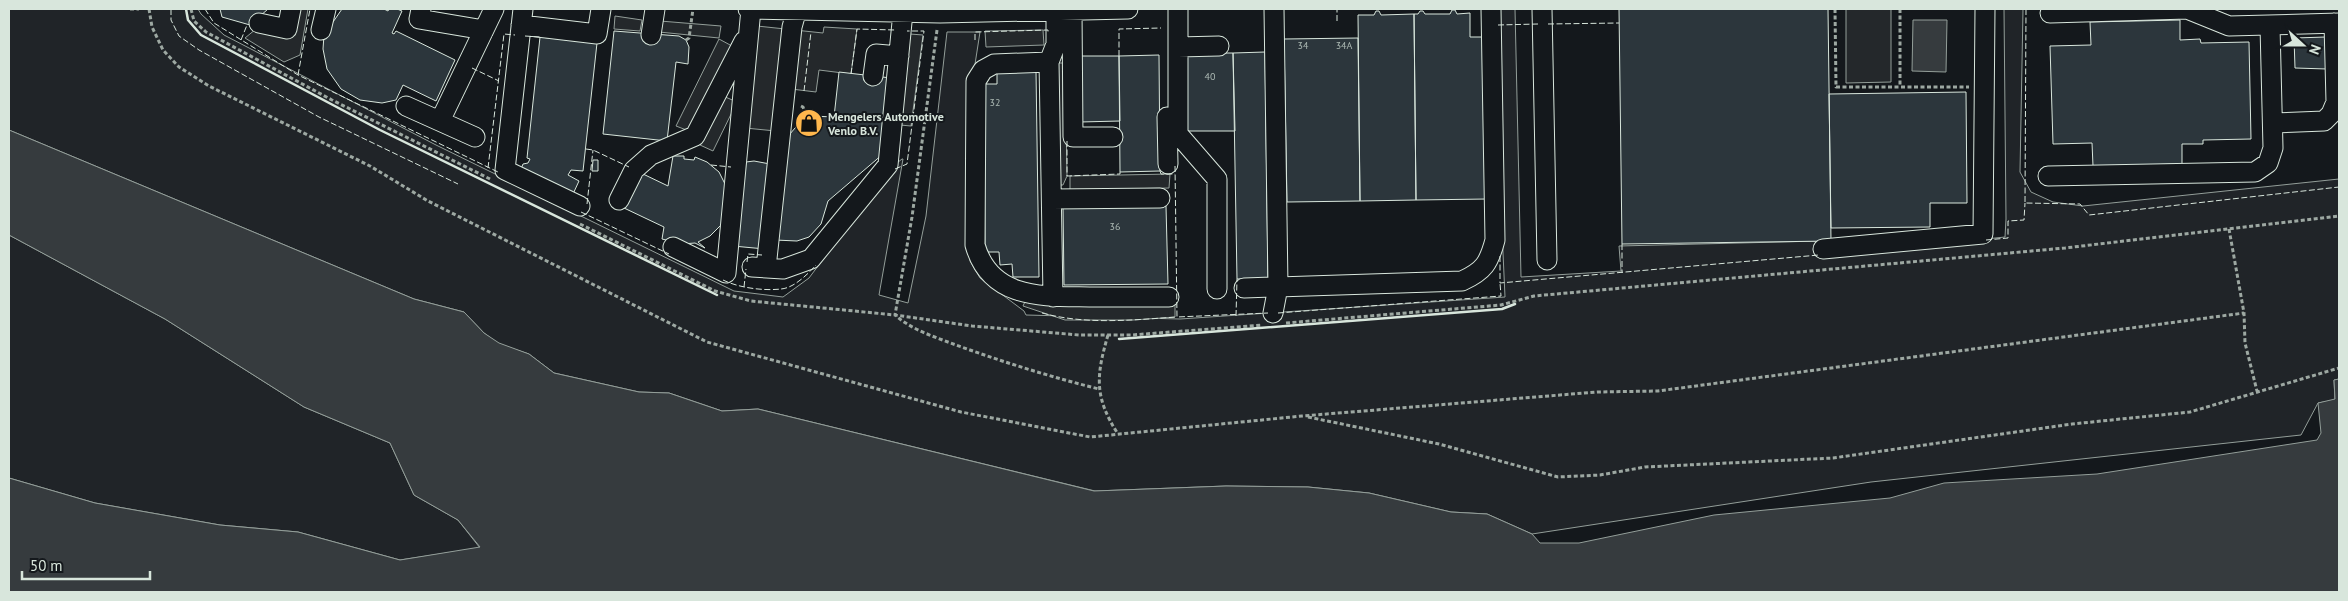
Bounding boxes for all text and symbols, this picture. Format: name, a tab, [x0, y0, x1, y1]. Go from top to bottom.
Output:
north arrow	[2278, 20, 2328, 70]
house number: 34	[1298, 39, 1309, 52]
house number: 34A	[1336, 39, 1353, 52]
text: N	[2305, 42, 2325, 57]
house number: 40	[1205, 70, 1216, 83]
house number: 32	[990, 96, 1000, 109]
shop icon: Mengelers Automotive Venlo B.V.	[794, 108, 824, 138]
place label: Mengelers Automotive Venlo B.V.	[827, 109, 944, 138]
house number: 36	[1110, 220, 1120, 233]
scale bar	[22, 548, 150, 580]
text: 50 m	[30, 556, 63, 575]

